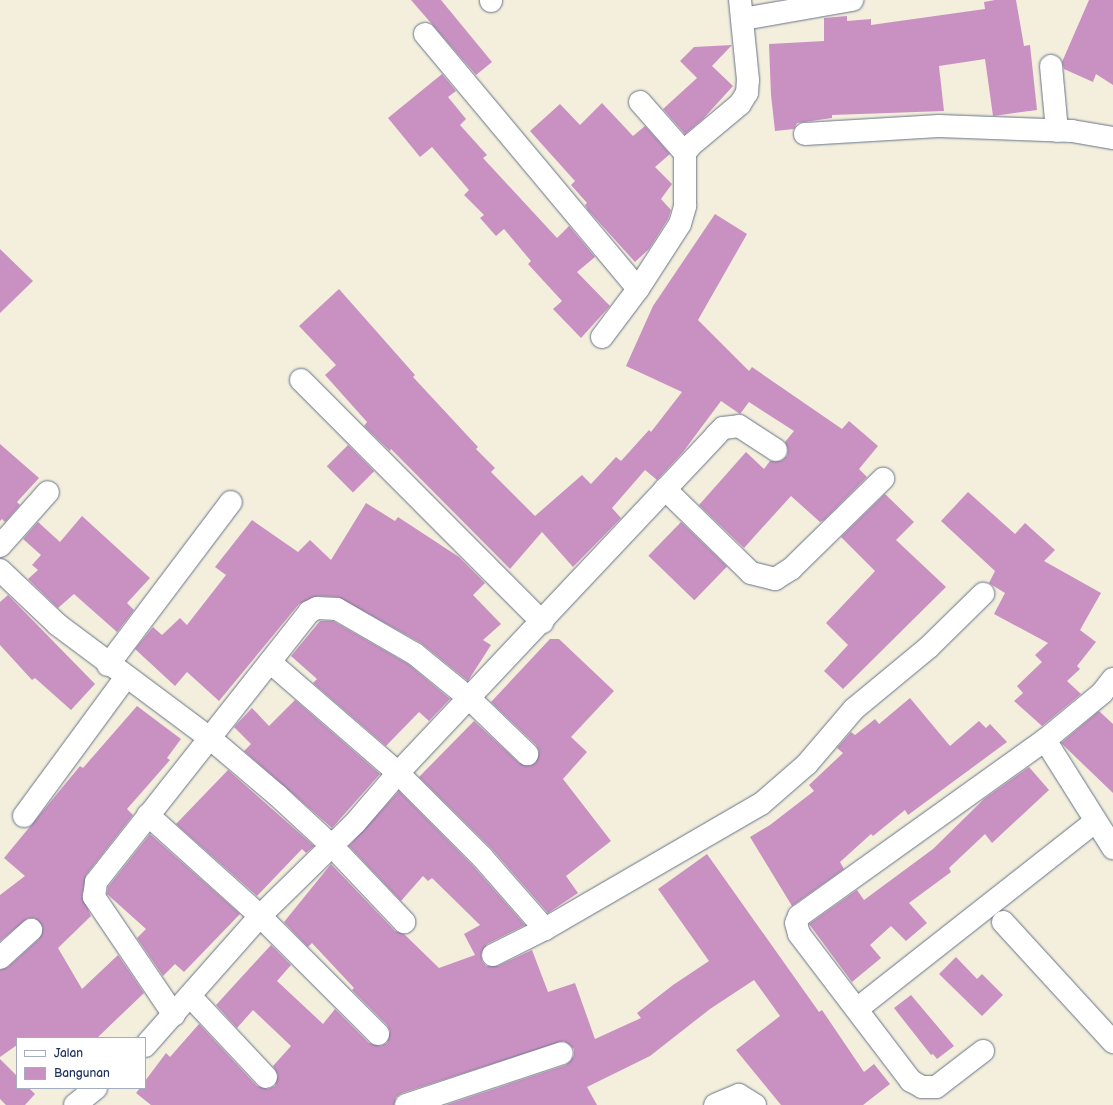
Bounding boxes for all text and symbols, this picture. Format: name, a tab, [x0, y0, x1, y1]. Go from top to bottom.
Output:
legend	[16, 1037, 146, 1089]
text: Jalan	[54, 1046, 83, 1061]
text: Bangunan	[54, 1066, 110, 1081]

